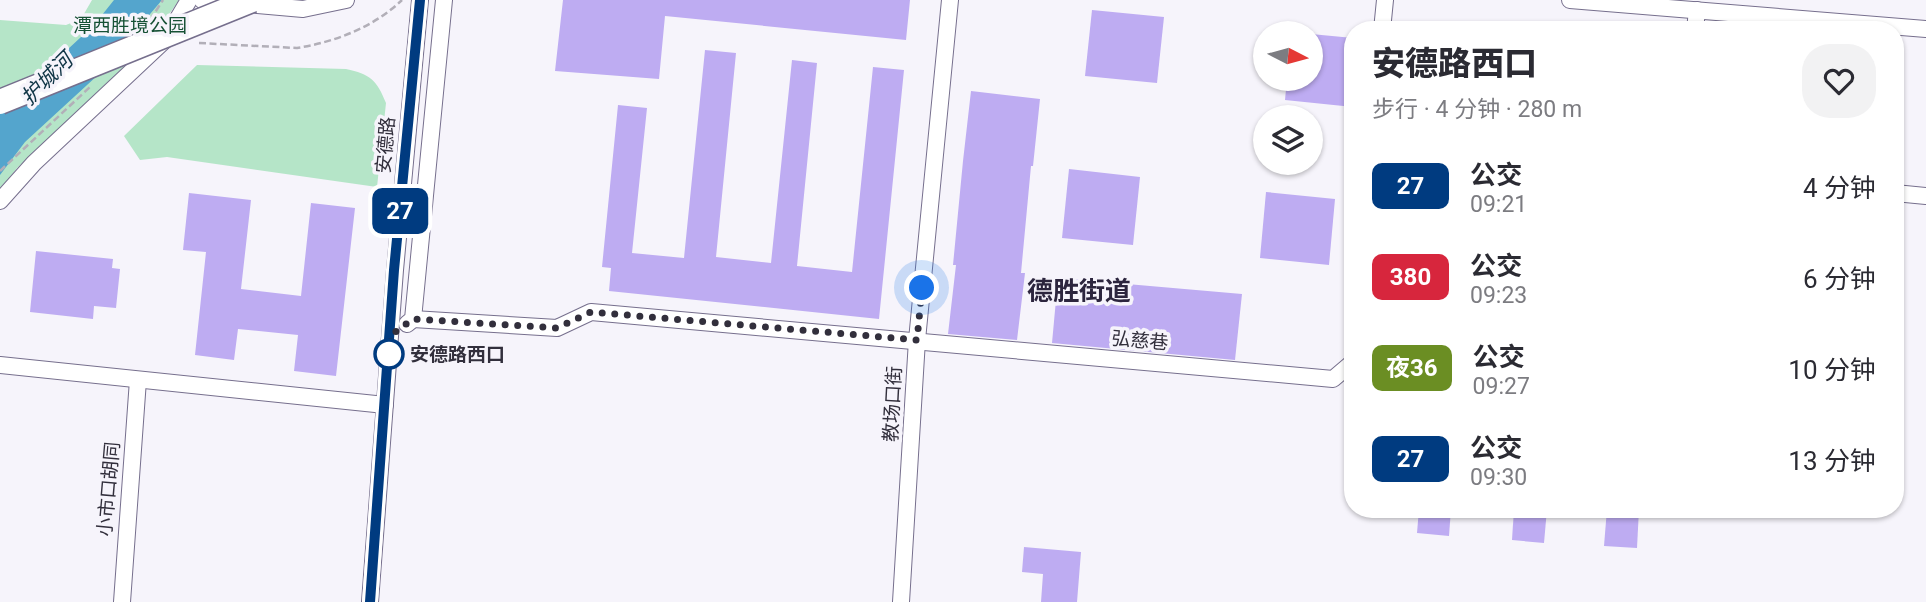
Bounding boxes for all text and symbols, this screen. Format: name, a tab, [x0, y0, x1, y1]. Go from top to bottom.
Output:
park label: 潭西胜境公园	[73, 14, 187, 37]
north arrow	[1253, 21, 1323, 91]
map controls	[1253, 21, 1323, 175]
text: 安德路西口	[1372, 44, 1537, 83]
button: heart	[1802, 44, 1876, 118]
water label: 护城河	[16, 45, 81, 110]
text: 步行 · 4 分钟 · 280 m	[1372, 96, 1582, 123]
button: layers	[1253, 105, 1323, 175]
street label: 安德路	[372, 116, 399, 174]
text: 公交	[1470, 160, 1522, 190]
text: 27	[1397, 172, 1424, 200]
text: 4 分钟	[1803, 173, 1876, 203]
line badge: 27	[368, 188, 432, 234]
text: 09:21	[1470, 191, 1527, 218]
text: 27	[386, 197, 414, 225]
text: 公交	[1470, 251, 1522, 281]
text: 380	[1390, 263, 1431, 291]
text: 6 分钟	[1803, 264, 1876, 294]
your location	[904, 270, 939, 305]
district label: 德胜街道	[1027, 276, 1131, 306]
text: 09:23	[1470, 282, 1527, 309]
street label: 弘慈巷	[1111, 327, 1169, 354]
marker: 安德路西口	[374, 339, 404, 369]
text: 公交	[1473, 342, 1525, 372]
place label: 安德路西口	[410, 343, 505, 366]
text: 夜36	[1386, 354, 1438, 382]
text: 10 分钟	[1788, 355, 1876, 385]
street label: 教场口街	[879, 365, 906, 443]
text: 09:27	[1473, 373, 1530, 400]
text: 公交	[1470, 433, 1522, 463]
street label: 小市口胡同	[93, 441, 124, 537]
text: 27	[1397, 445, 1424, 473]
text: 13 分钟	[1788, 446, 1876, 476]
text: 09:30	[1470, 464, 1527, 491]

